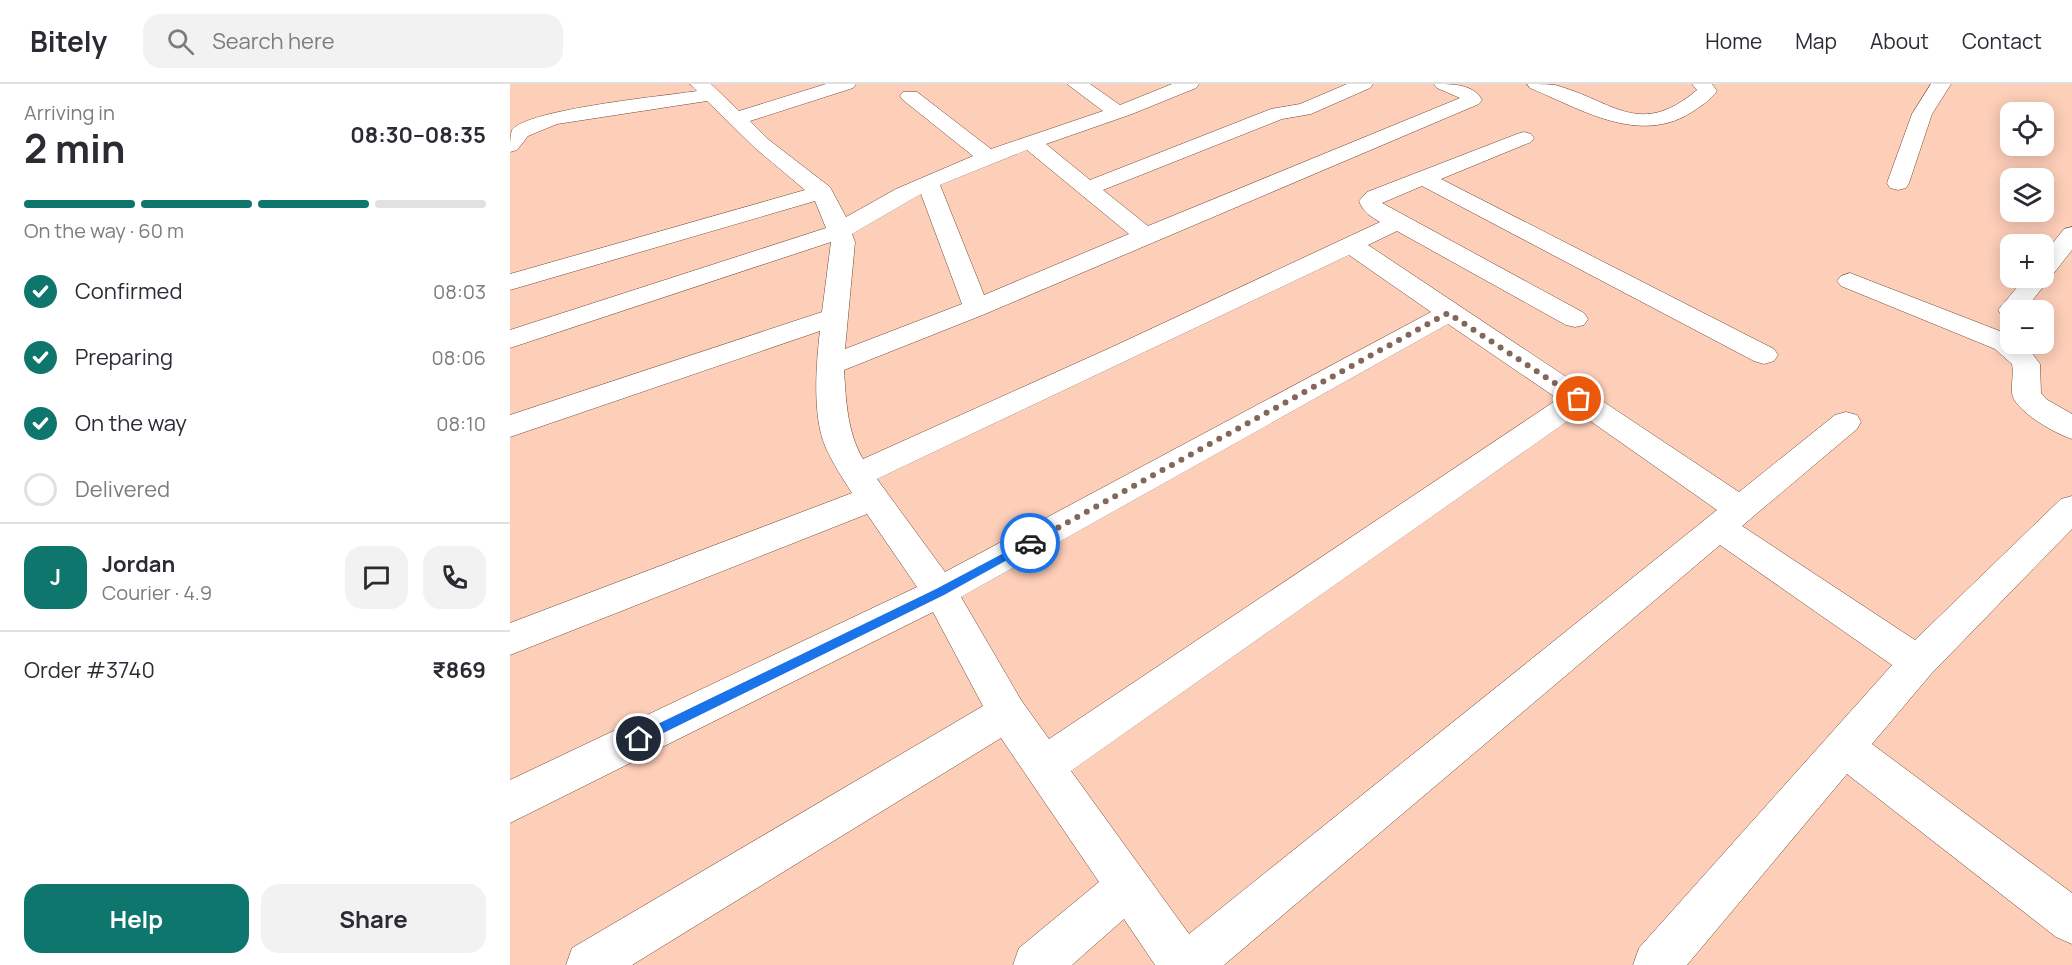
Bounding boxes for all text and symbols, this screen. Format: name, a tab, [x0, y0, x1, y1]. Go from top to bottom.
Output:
search box	[143, 14, 563, 68]
text: Bitely	[30, 22, 107, 60]
icon: search	[164, 25, 197, 58]
text: Search here	[212, 26, 335, 56]
text: Home	[1705, 27, 1762, 55]
text: Map	[1795, 27, 1837, 55]
text: About	[1870, 27, 1929, 55]
text: Contact	[1962, 27, 2042, 55]
text: Arriving in	[24, 99, 115, 126]
map controls	[2000, 102, 2054, 354]
button: locate	[2000, 102, 2054, 156]
text: 08:30–08:35	[350, 120, 486, 150]
text: 2 min	[24, 121, 125, 175]
button: layers	[2000, 168, 2054, 222]
text: On the way · 60 m	[24, 217, 184, 244]
button: +	[2000, 234, 2054, 288]
icon: check	[24, 275, 57, 308]
text: Confirmed	[75, 276, 183, 306]
text: 08:03	[433, 278, 486, 305]
button: −	[2000, 300, 2054, 354]
icon: check	[24, 341, 57, 374]
text: Preparing	[75, 342, 173, 372]
text: 08:06	[432, 344, 486, 371]
pin	[1553, 373, 1604, 424]
icon: bag	[1562, 382, 1595, 415]
icon: check	[24, 407, 57, 440]
text: On the way	[75, 408, 187, 438]
text: 08:10	[436, 410, 486, 437]
text: Delivered	[75, 474, 170, 504]
courier	[1000, 513, 1060, 573]
icon: car	[1014, 527, 1047, 560]
button: chat	[345, 546, 408, 609]
button: phone	[423, 546, 486, 609]
text: Jordan	[102, 549, 175, 579]
text: J	[50, 562, 61, 592]
text: Courier · 4.9	[102, 579, 212, 606]
text: Order #3740	[24, 655, 155, 685]
text: ₹869	[432, 655, 486, 685]
pin	[613, 713, 664, 764]
icon: home	[622, 722, 655, 755]
button: Help	[24, 884, 249, 953]
button: Share	[261, 884, 486, 953]

